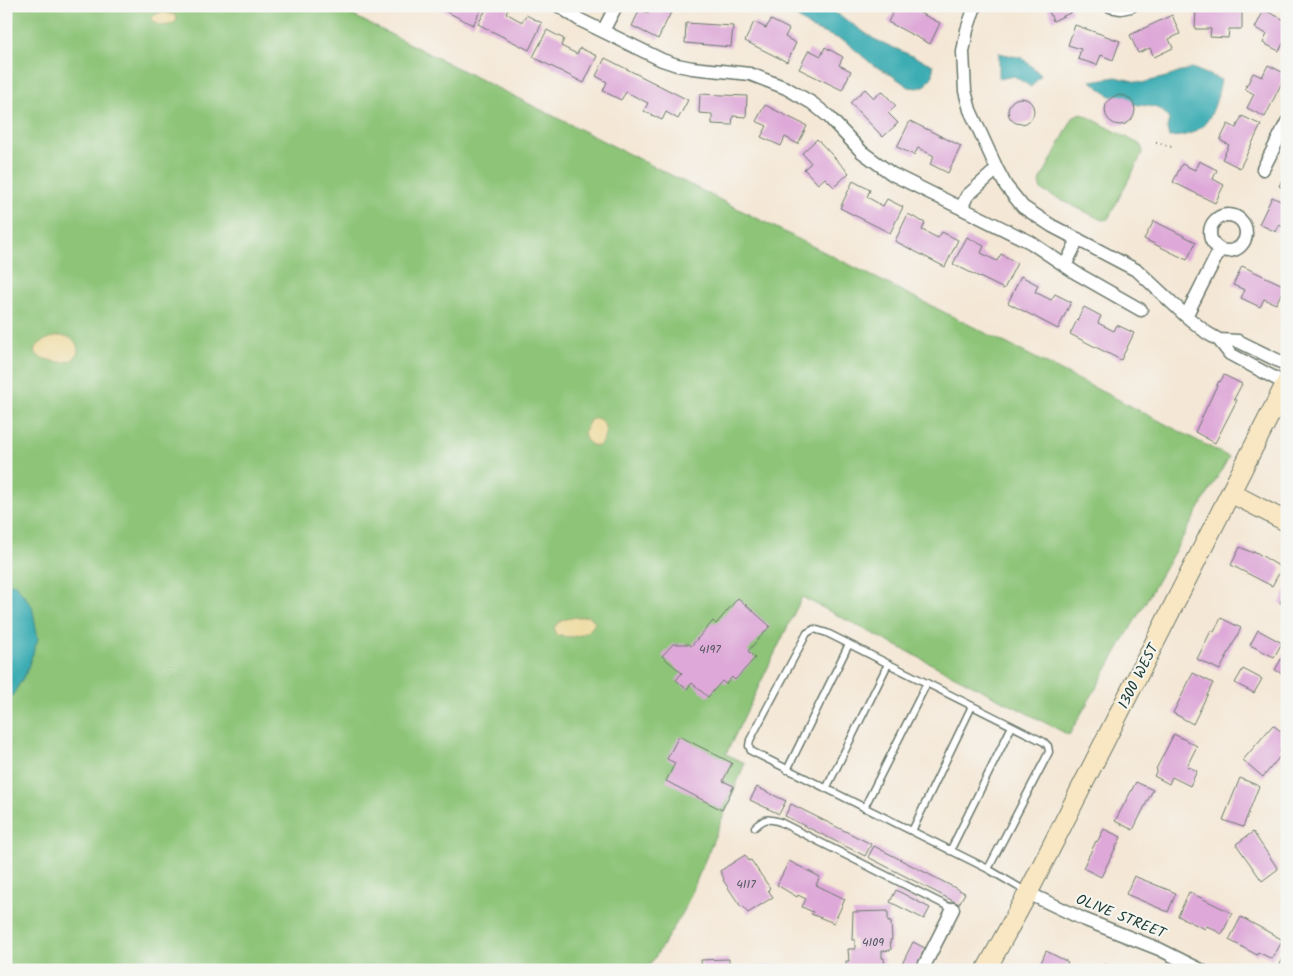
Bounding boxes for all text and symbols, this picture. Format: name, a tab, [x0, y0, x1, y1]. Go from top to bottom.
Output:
street label: 1300 WEST	[1112, 638, 1167, 713]
house number: 4197	[699, 640, 721, 659]
house number: 4117	[736, 875, 756, 894]
street label: OLIVE STREET	[1072, 888, 1171, 947]
house number: 4109	[862, 933, 884, 952]

